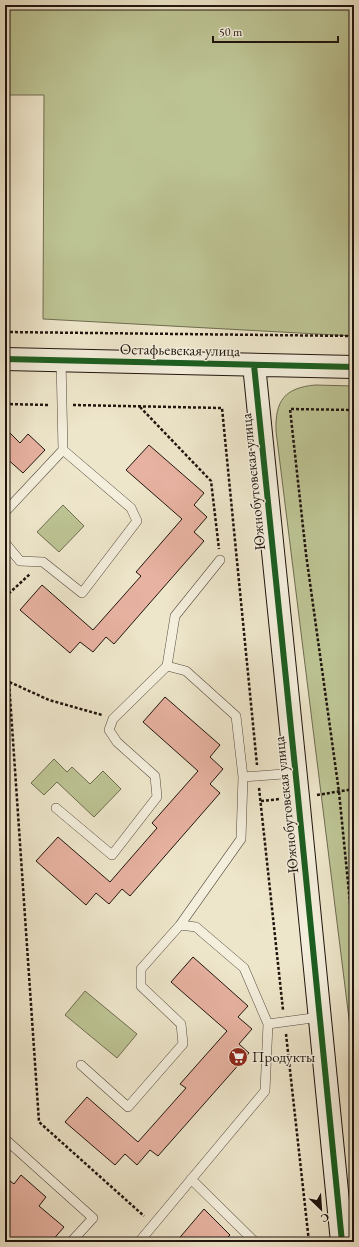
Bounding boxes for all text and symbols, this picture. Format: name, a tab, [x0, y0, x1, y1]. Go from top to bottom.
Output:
scale bar	[213, 18, 338, 44]
text: 50 m	[219, 24, 243, 40]
street label: Остафьевская улица	[120, 339, 240, 360]
street label: Южнобутовская улица	[236, 412, 269, 552]
street label: Южнобутовская улица	[269, 735, 302, 875]
supermarket icon: Продукты	[227, 1046, 249, 1068]
place label: Продукты	[252, 1047, 315, 1066]
north arrow	[301, 1189, 341, 1229]
text: С	[319, 1210, 332, 1226]

